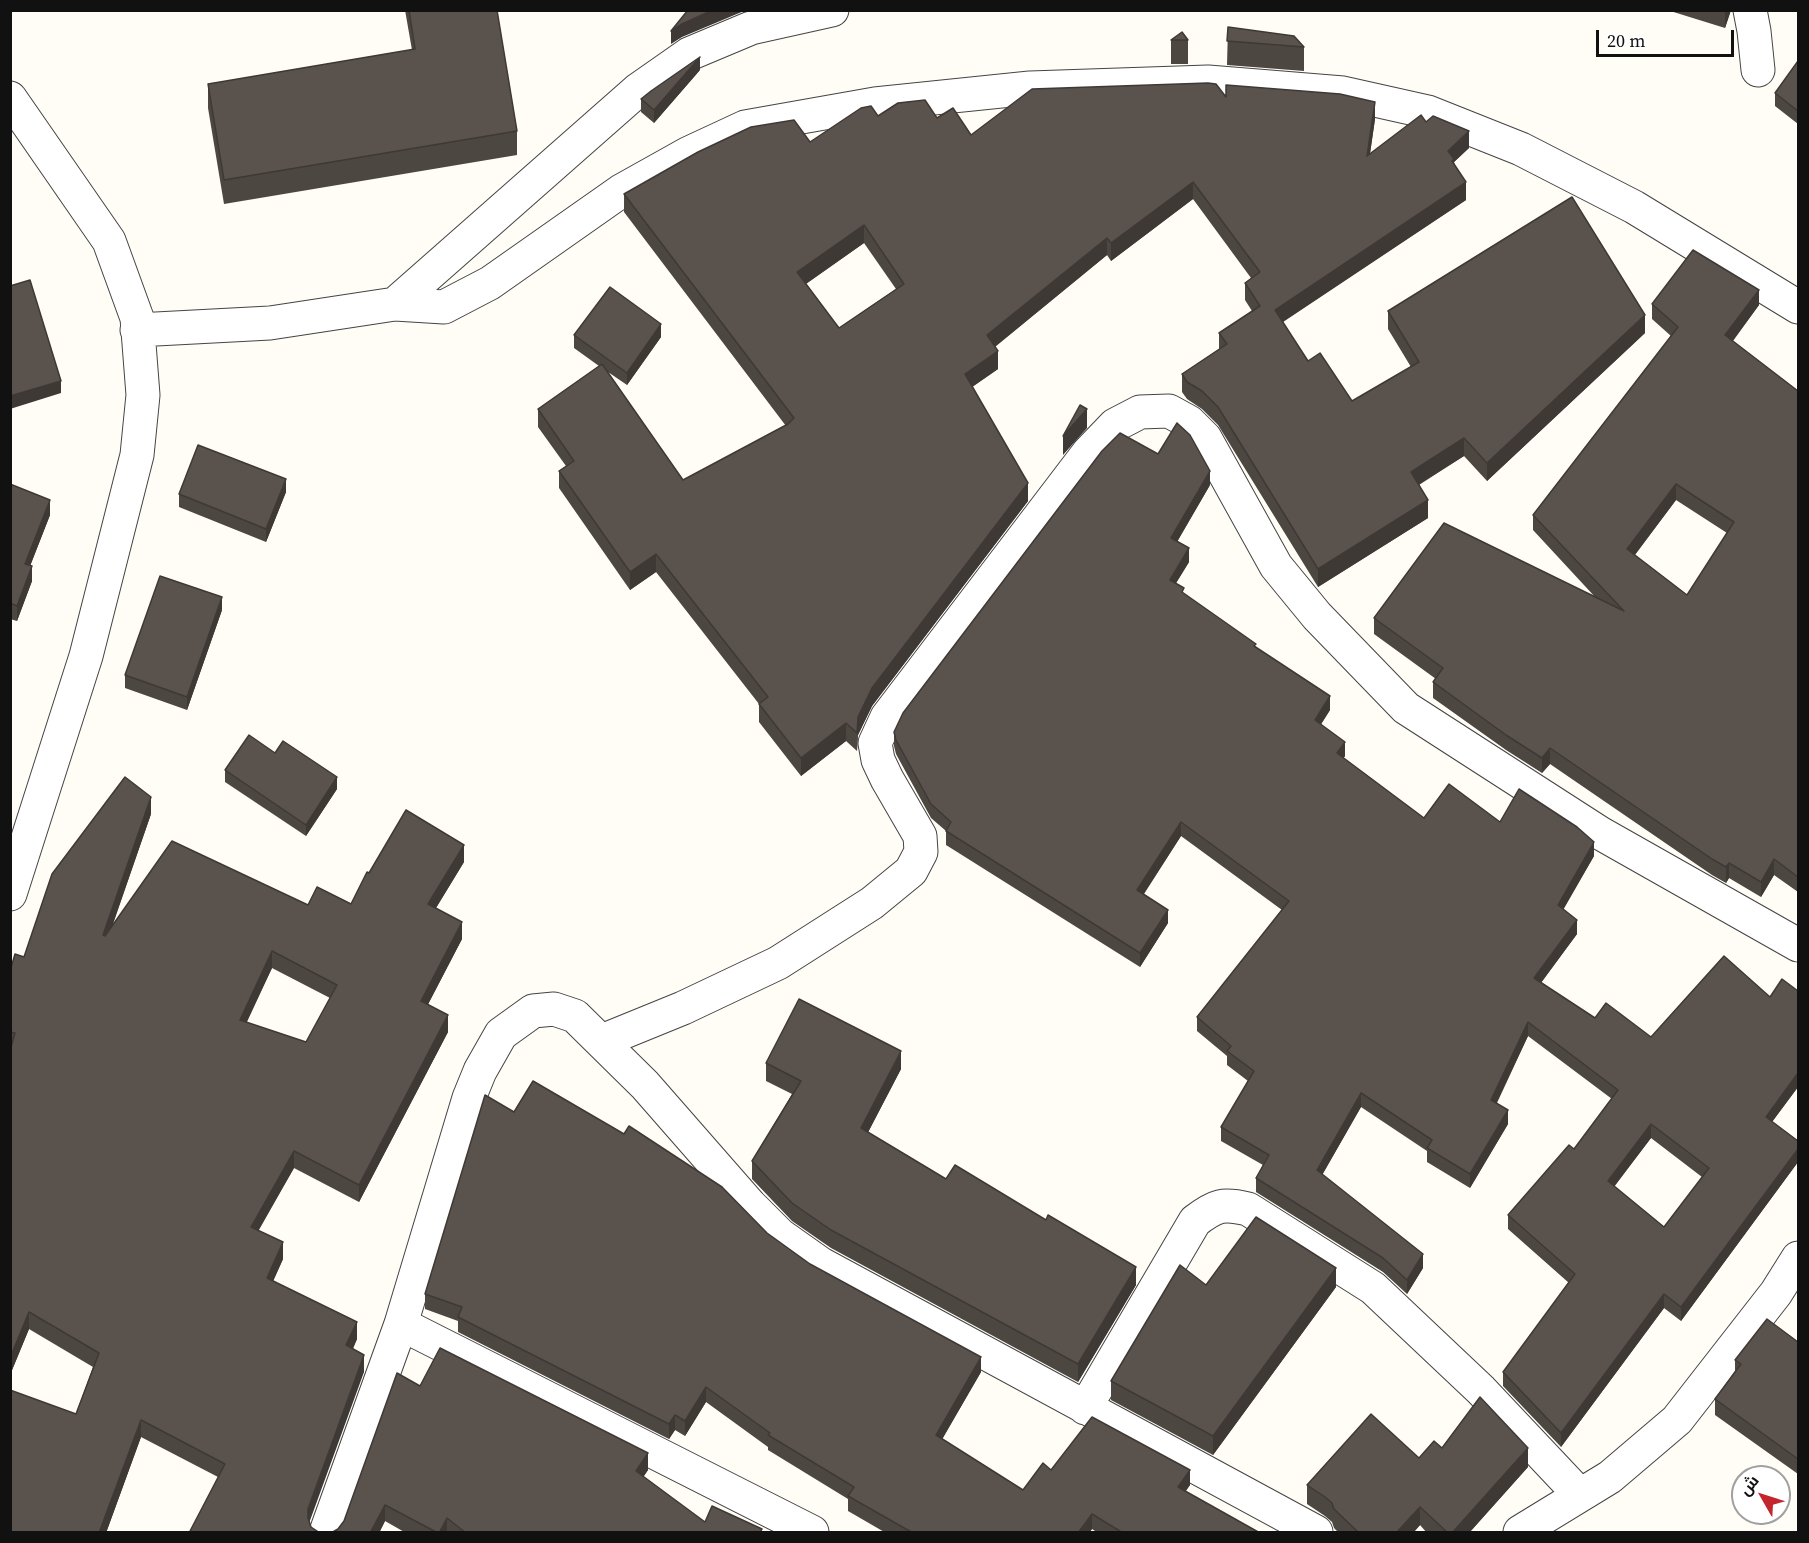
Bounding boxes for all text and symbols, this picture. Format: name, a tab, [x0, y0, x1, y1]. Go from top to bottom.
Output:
scale bar	[1599, 18, 1737, 56]
text: 20 m	[1607, 28, 1645, 53]
north arrow	[1731, 1465, 1791, 1525]
text: ش	[1734, 1470, 1764, 1500]

